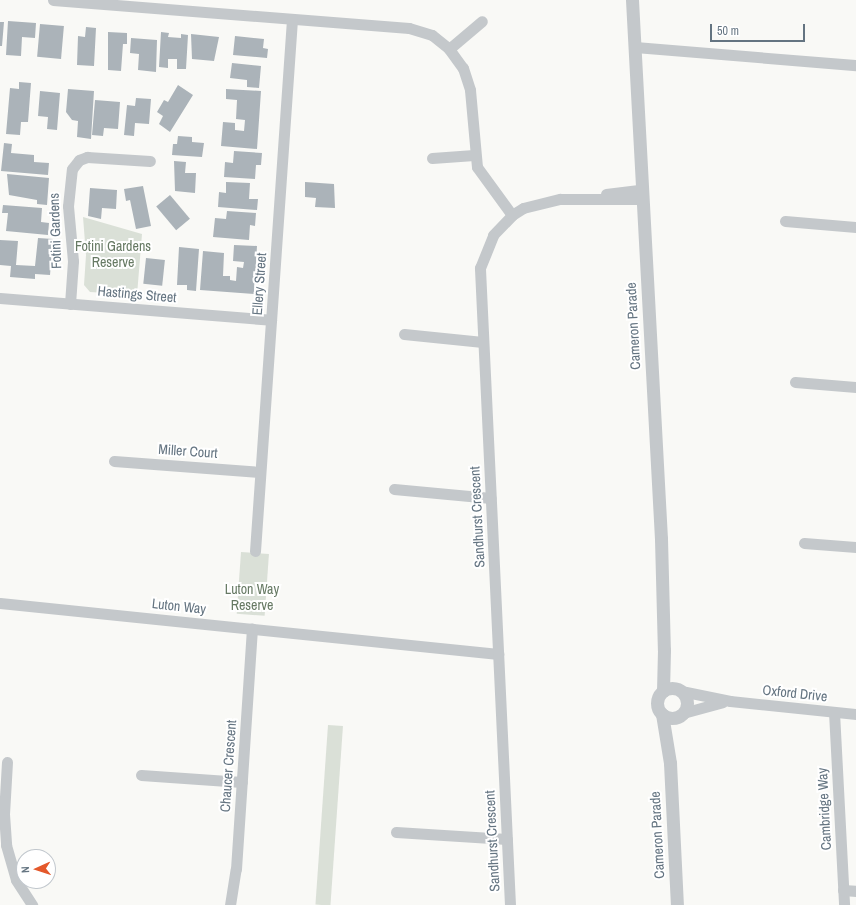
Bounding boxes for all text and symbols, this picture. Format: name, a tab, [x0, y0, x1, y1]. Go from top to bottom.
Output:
scale bar	[712, 16, 807, 42]
text: 50 m	[717, 23, 739, 39]
street label: Fotini Gardens	[45, 193, 65, 269]
park label: Fotini Gardens Reserve	[75, 238, 151, 270]
street label: Ellery Street	[248, 252, 270, 316]
street label: Hastings Street	[97, 282, 177, 306]
street label: Cameron Parade	[622, 282, 644, 370]
street label: Miller Court	[158, 441, 218, 461]
street label: Sandhurst Crescent	[466, 466, 488, 568]
park label: Luton Way Reserve	[225, 581, 279, 614]
street label: Luton Way	[151, 595, 207, 617]
street label: Oxford Drive	[762, 681, 828, 705]
street label: Chaucer Crescent	[216, 719, 240, 813]
street label: Cambridge Way	[813, 767, 835, 851]
street label: Sandhurst Crescent	[481, 790, 503, 892]
street label: Cameron Parade	[646, 791, 668, 879]
north arrow	[16, 849, 56, 889]
text: N	[18, 866, 32, 873]

